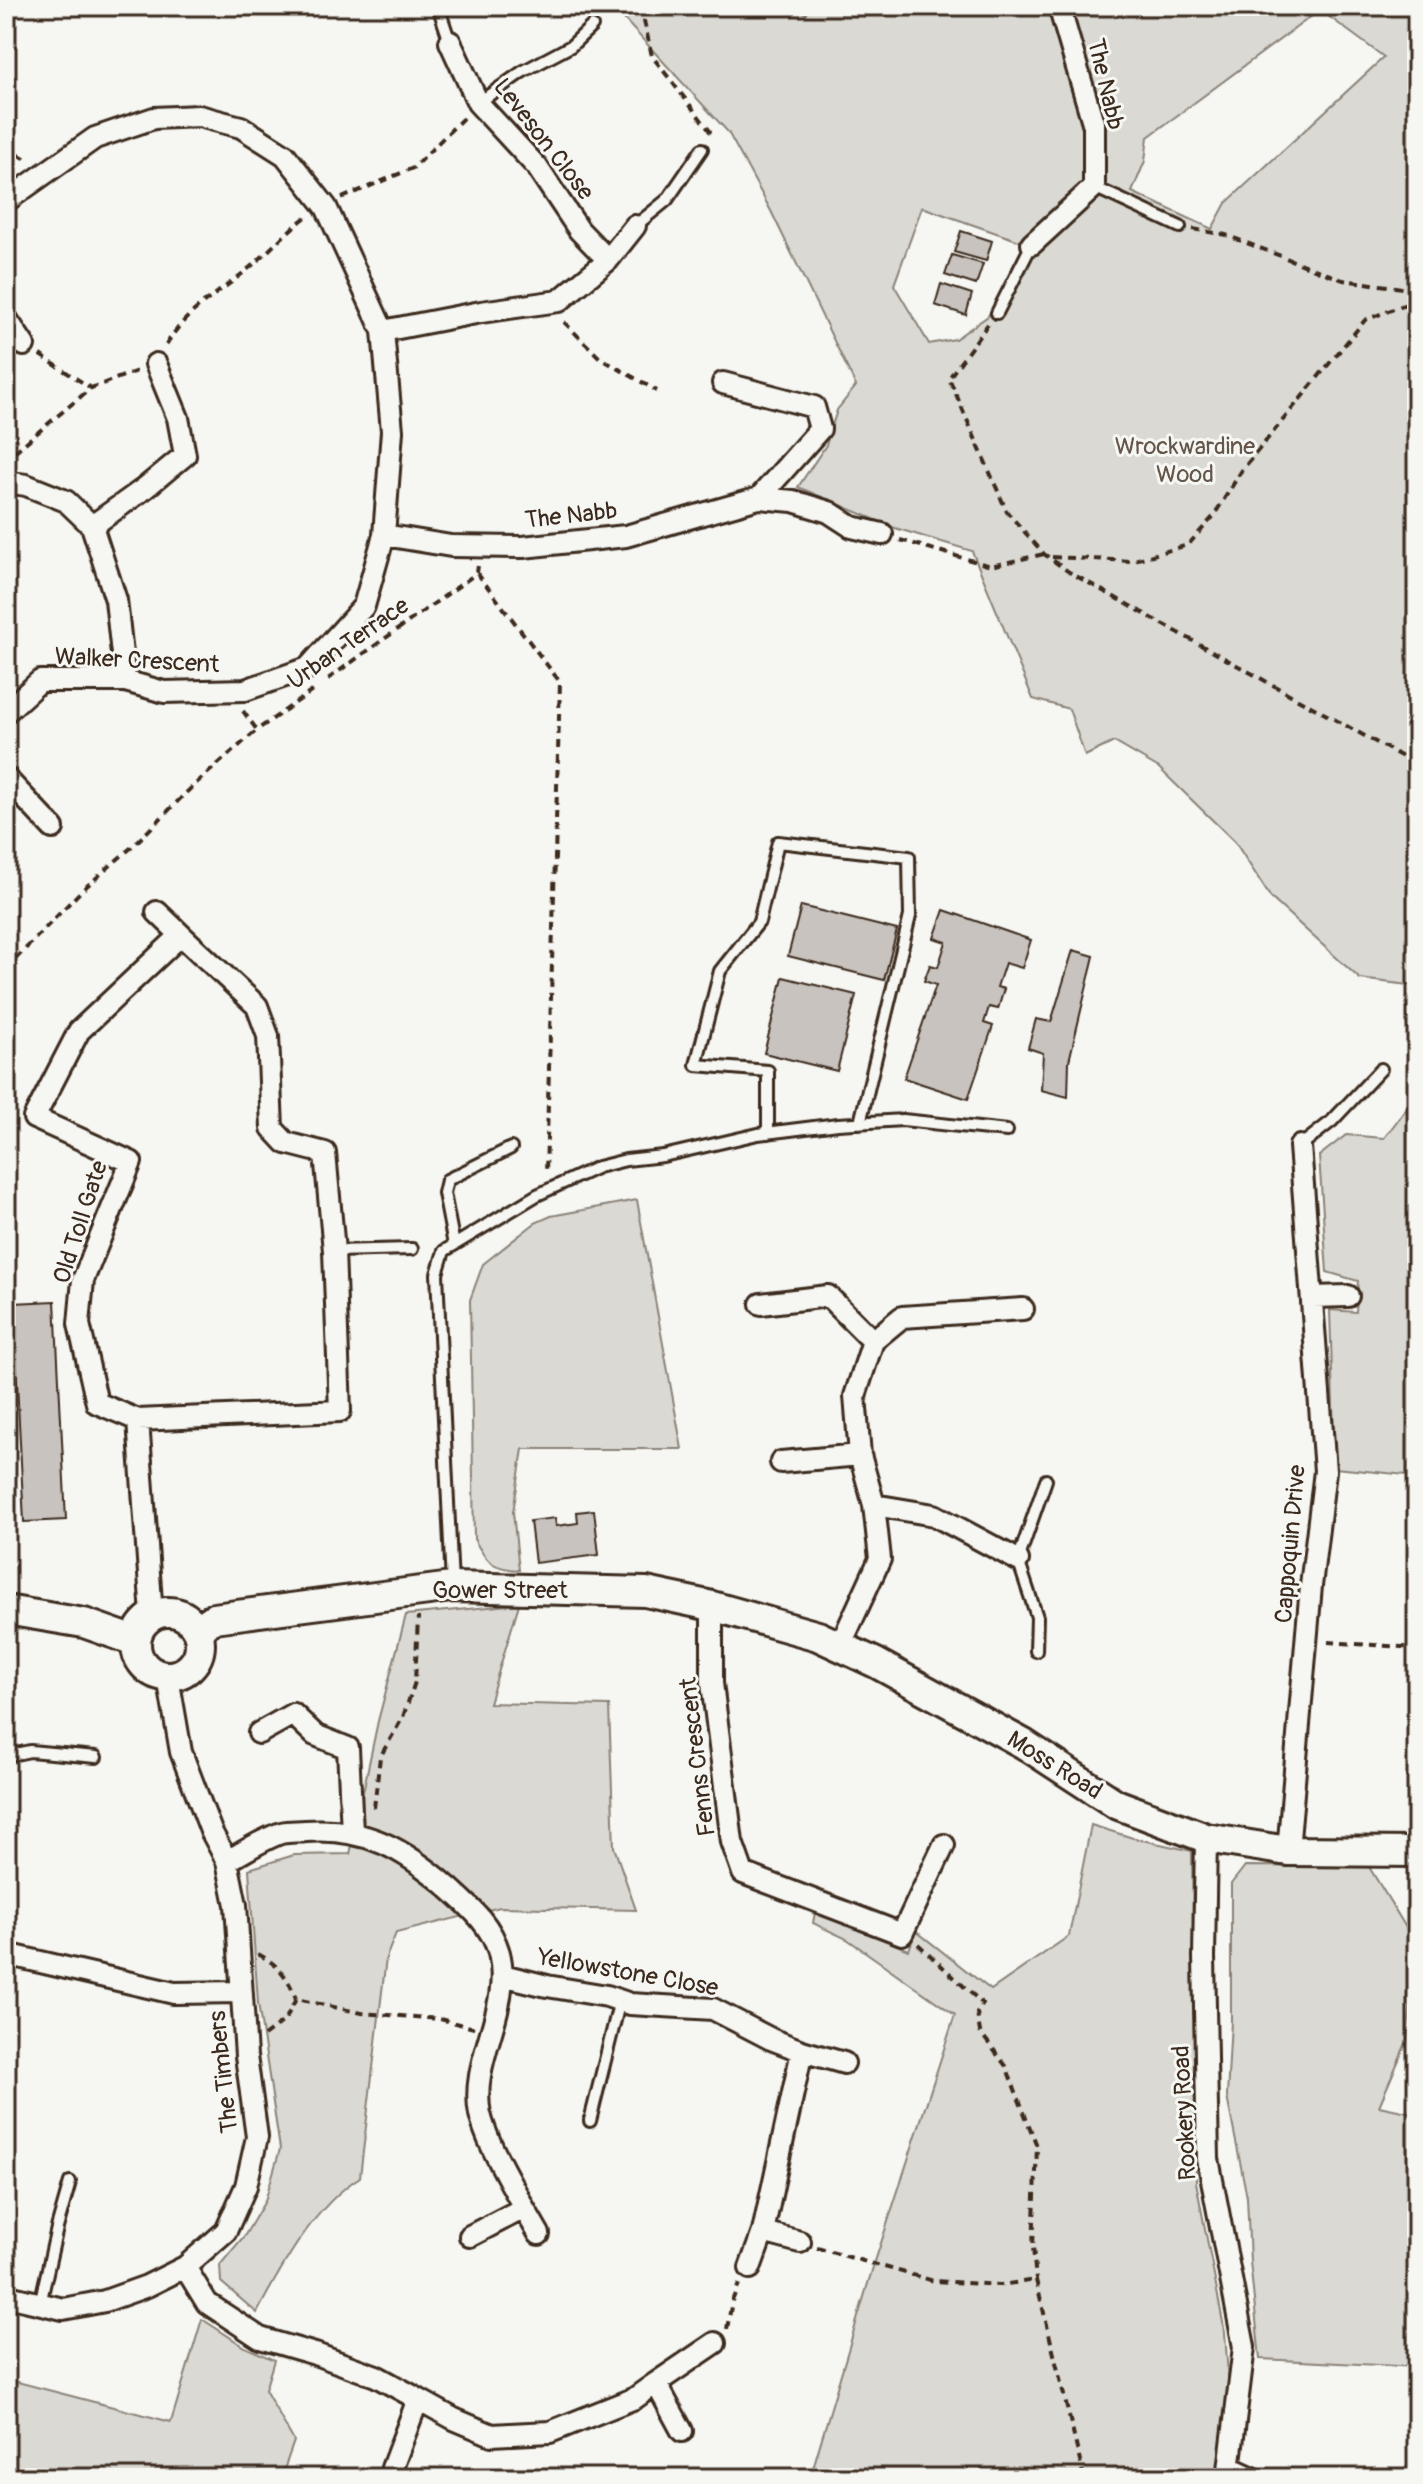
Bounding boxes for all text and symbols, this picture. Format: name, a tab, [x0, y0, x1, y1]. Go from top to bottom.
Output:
street label: The Nabb	[1081, 36, 1130, 132]
street label: Leveson Close	[487, 73, 600, 206]
park label: Wrockwardine Wood	[1115, 432, 1255, 489]
street label: The Nabb	[524, 496, 619, 535]
street label: Urban Terrace	[282, 591, 415, 696]
street label: Walker Crescent	[54, 642, 220, 679]
street label: Old Toll Gate	[47, 1157, 114, 1287]
street label: Cappoquin Drive	[1269, 1463, 1312, 1624]
street label: Gower Street	[432, 1576, 568, 1605]
street label: Fenns Crescent	[673, 1676, 722, 1838]
street label: Moss Road	[1002, 1725, 1108, 1806]
street label: Yellowstone Close	[534, 1942, 721, 2003]
street label: The Timbers	[203, 2009, 244, 2135]
street label: Rookery Road	[1166, 2045, 1203, 2181]

